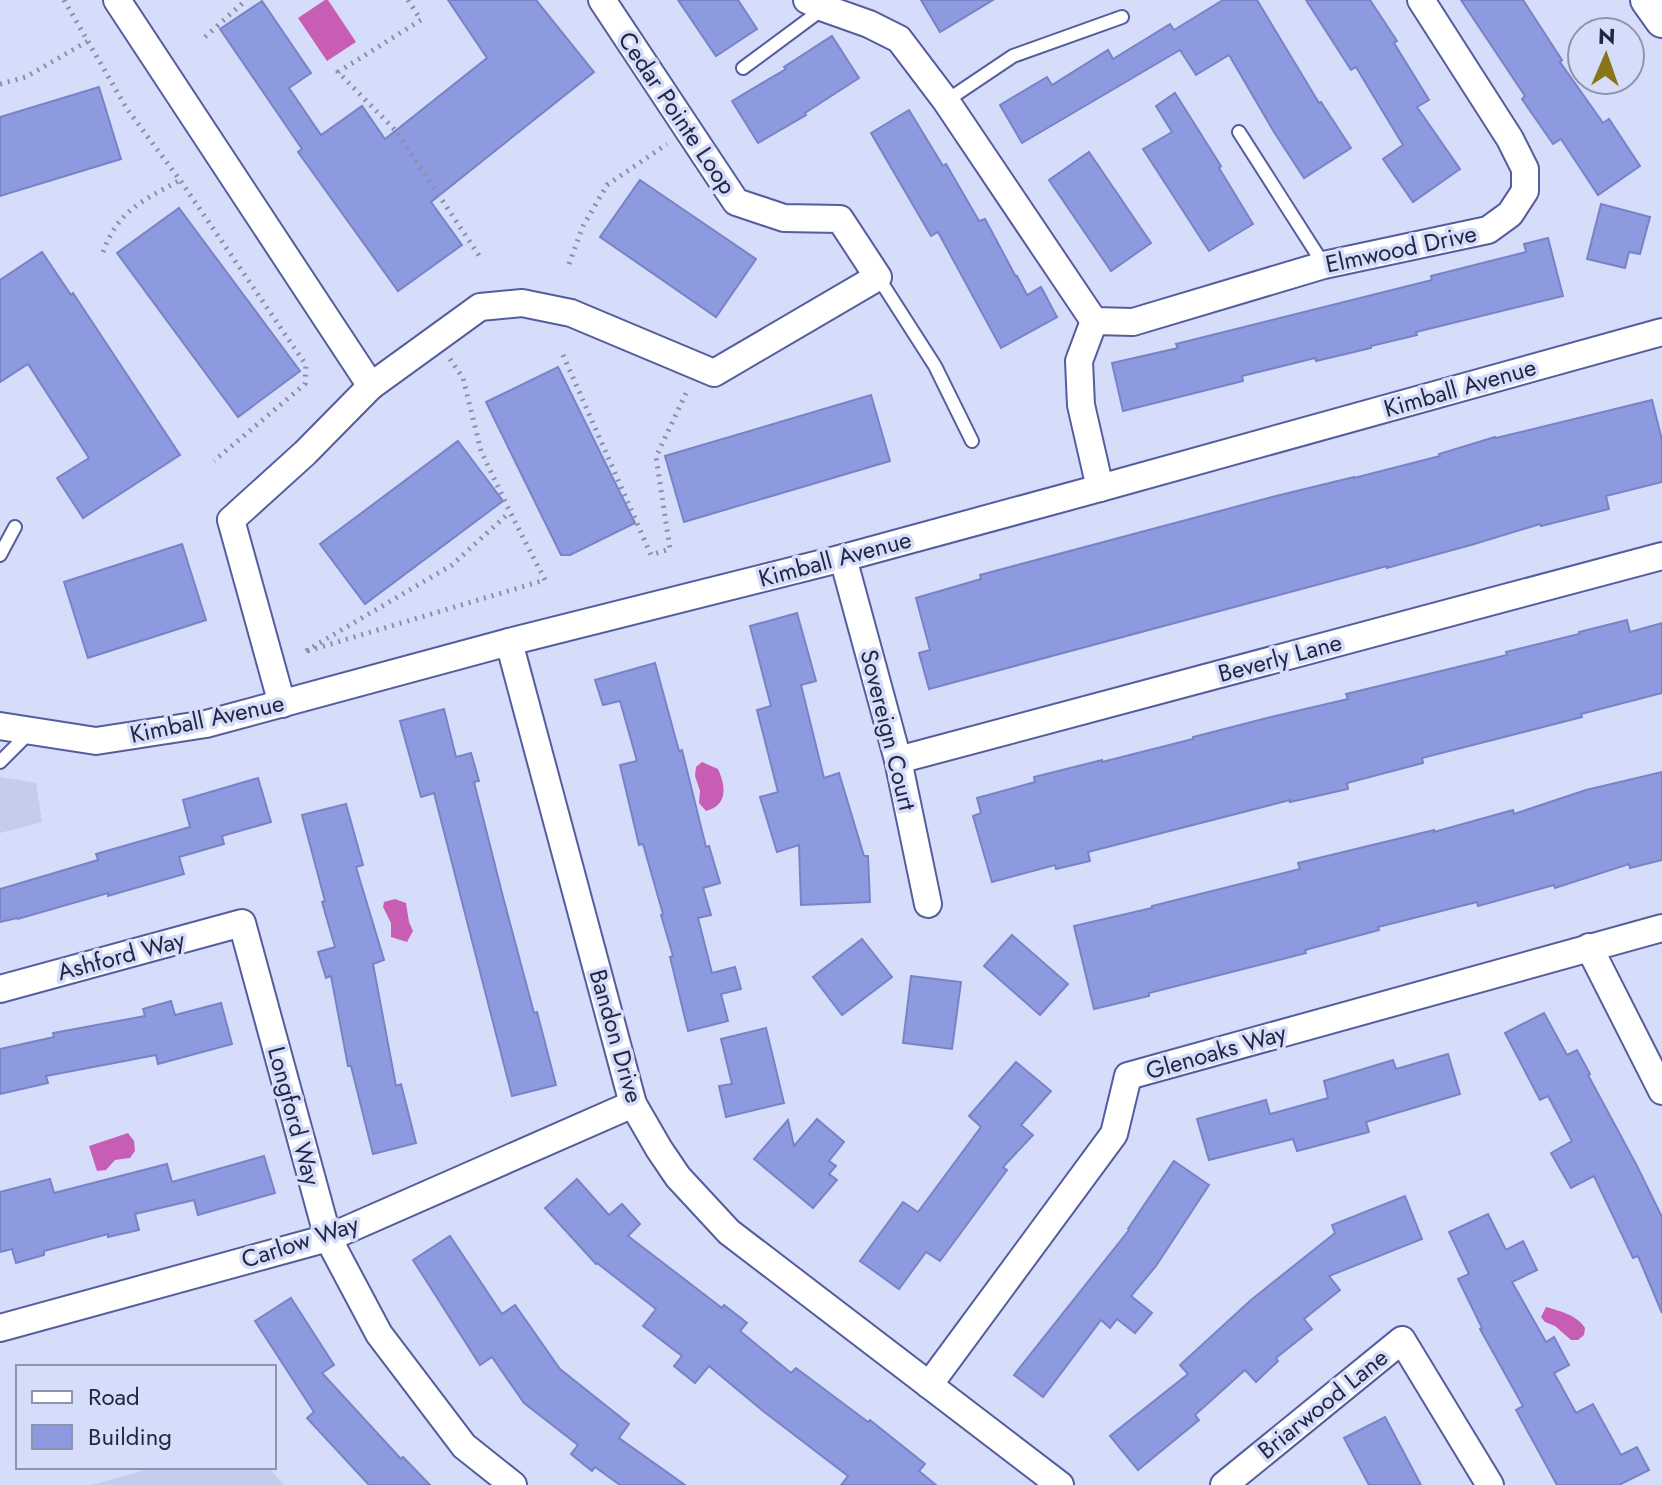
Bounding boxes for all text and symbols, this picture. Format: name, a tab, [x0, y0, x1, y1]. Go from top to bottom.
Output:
north arrow	[1566, 16, 1646, 96]
text: N	[1597, 20, 1616, 52]
street label: Cedar Pointe Loop	[610, 24, 745, 201]
street label: Elmwood Drive	[1322, 215, 1480, 282]
street label: Kimball Avenue	[1380, 349, 1540, 426]
street label: Kimball Avenue	[755, 521, 915, 596]
street label: Beverly Lane	[1214, 624, 1346, 691]
street label: Sovereign Court	[852, 646, 925, 814]
street label: Kimball Avenue	[127, 685, 287, 752]
street label: Ashford Way	[53, 922, 189, 989]
street label: Bandon Drive	[581, 965, 652, 1107]
street label: Glenoaks Way	[1142, 1015, 1291, 1088]
street label: Longford Way	[259, 1042, 330, 1190]
street label: Carlow Way	[237, 1206, 363, 1277]
street label: Briarwood Lane	[1250, 1340, 1395, 1467]
legend	[16, 1365, 276, 1469]
text: Road	[88, 1379, 140, 1414]
text: Building	[88, 1419, 172, 1454]

